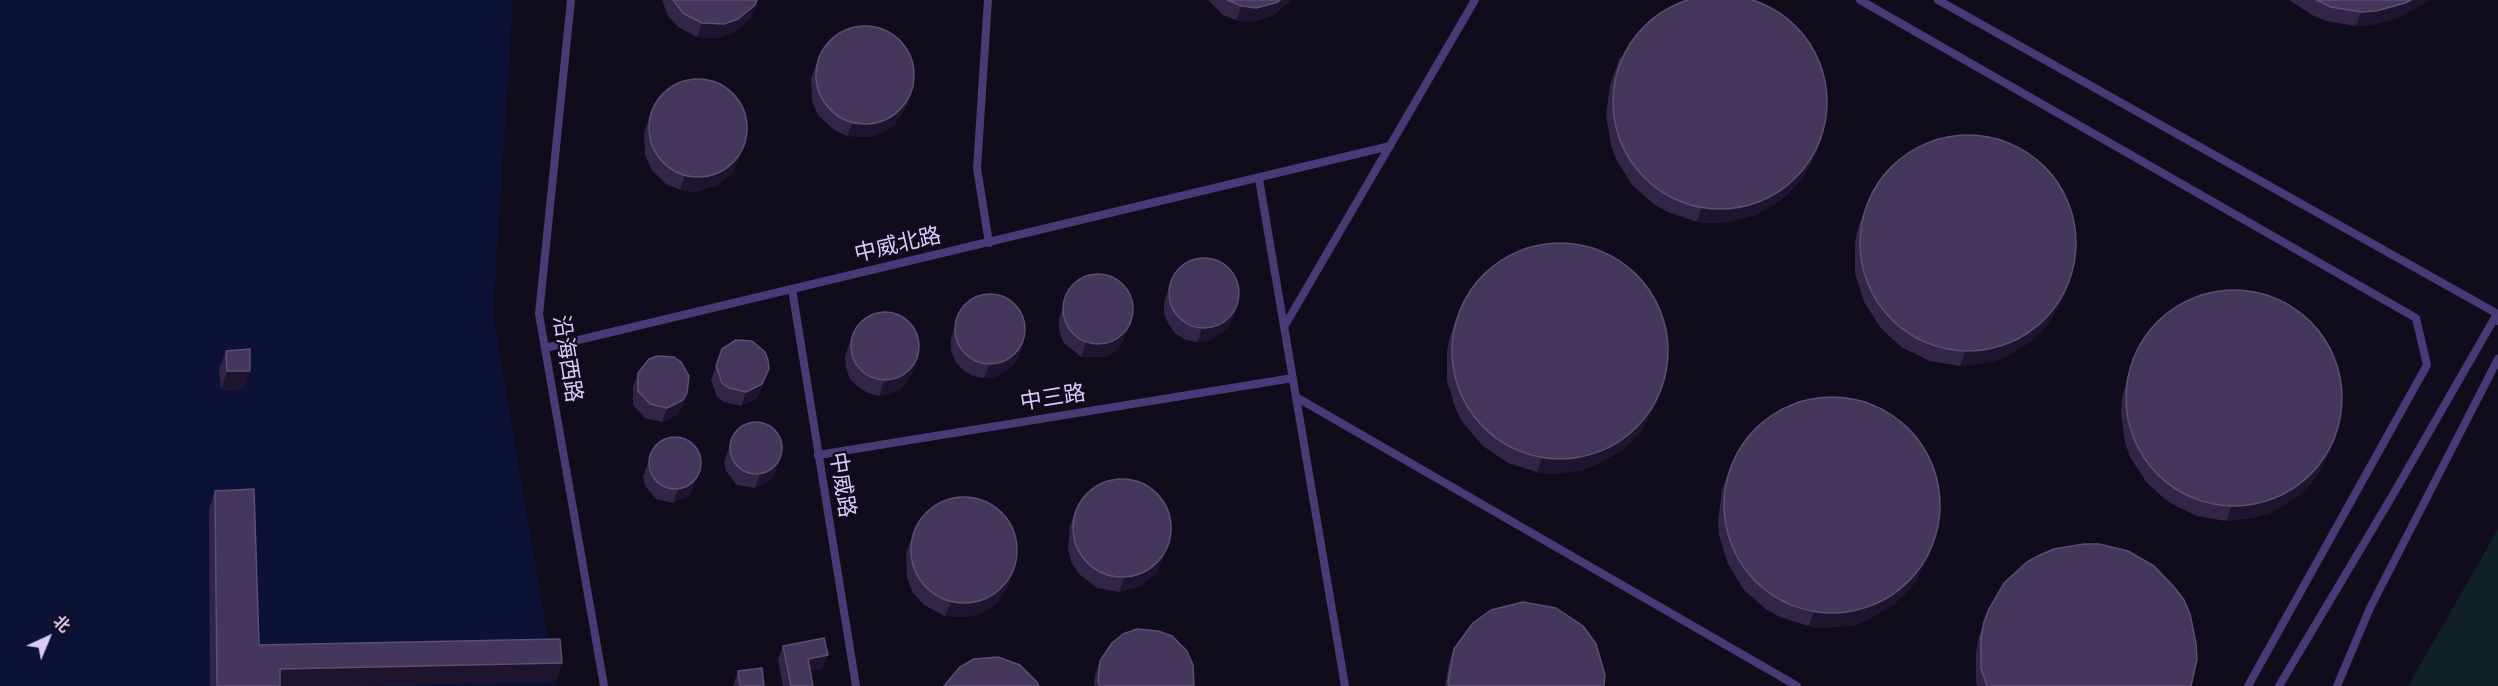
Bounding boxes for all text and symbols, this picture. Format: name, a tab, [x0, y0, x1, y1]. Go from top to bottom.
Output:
street label: 中威北路	[852, 223, 944, 269]
street label: 沿海西路	[546, 313, 586, 405]
street label: 中三路	[1018, 381, 1088, 417]
street label: 中威路	[823, 450, 859, 520]
north arrow	[18, 608, 78, 668]
text: 北	[48, 612, 73, 637]

